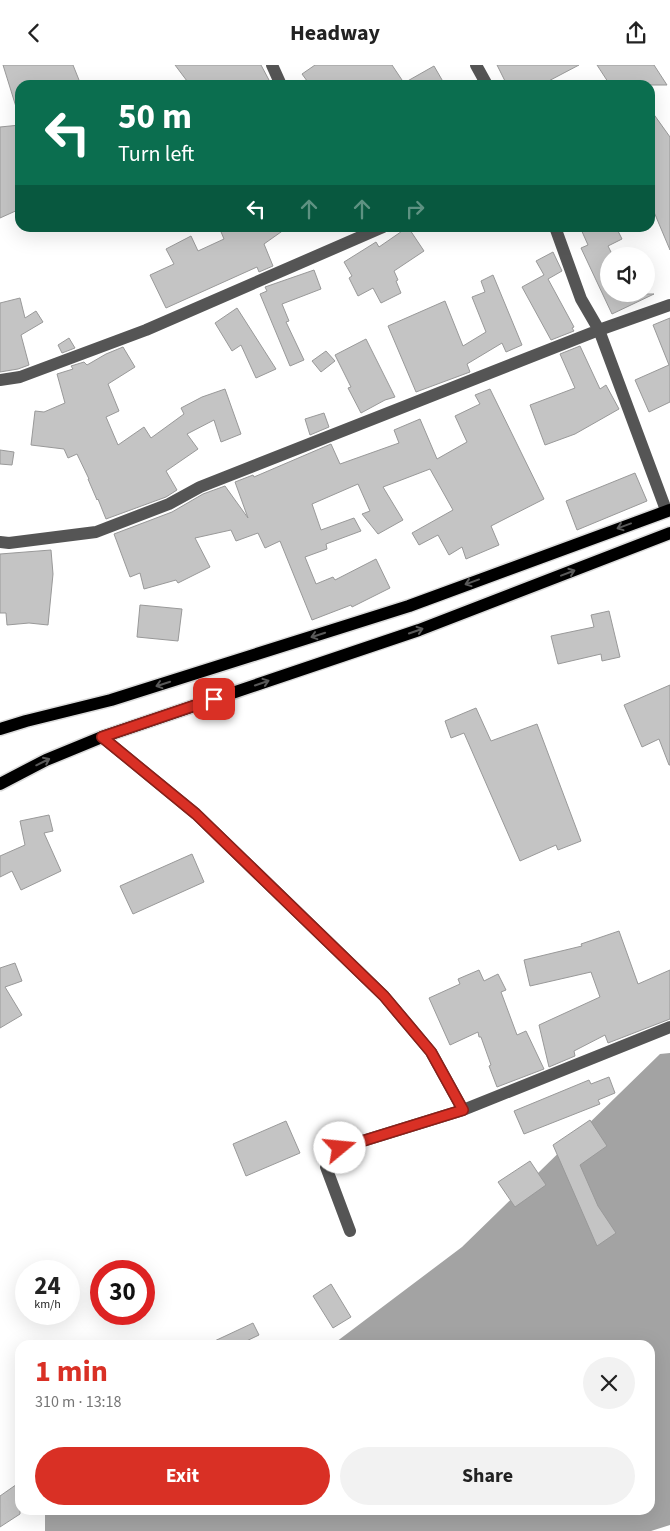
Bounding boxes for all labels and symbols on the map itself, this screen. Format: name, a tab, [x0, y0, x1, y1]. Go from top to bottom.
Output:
one-way arrow	[617, 522, 632, 531]
one-way arrow	[559, 568, 575, 577]
one-way arrow	[464, 578, 480, 587]
one-way arrow	[408, 626, 423, 635]
one-way arrow	[310, 630, 326, 640]
pin	[193, 678, 235, 720]
one-way arrow	[254, 678, 269, 687]
one-way arrow	[156, 680, 171, 689]
one-way arrow	[35, 757, 50, 766]
position arrow	[313, 1121, 365, 1173]
speed limit sign: 30	[90, 1260, 155, 1325]

